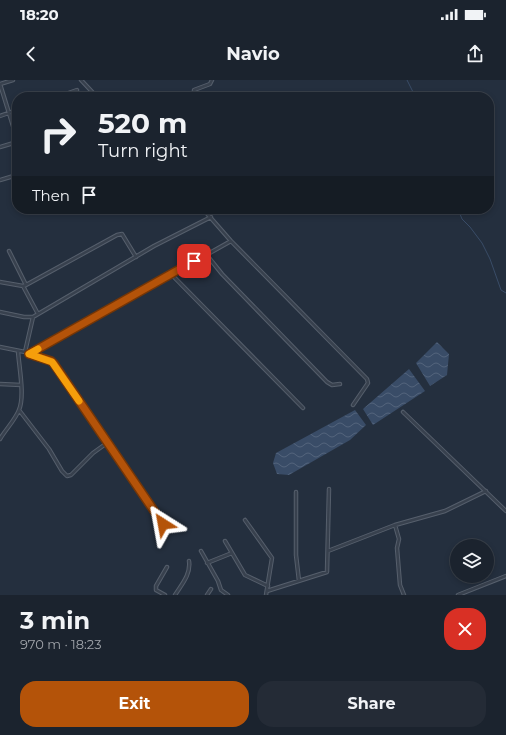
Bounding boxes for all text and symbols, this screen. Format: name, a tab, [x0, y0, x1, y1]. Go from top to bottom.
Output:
text: 18:20	[20, 5, 59, 24]
icon: back	[20, 43, 42, 65]
text: Navio	[226, 43, 280, 65]
icon: share	[464, 43, 486, 65]
text: 520 m	[98, 106, 187, 140]
icon: right	[32, 108, 84, 160]
text: Turn right	[98, 140, 188, 162]
icon: arrive	[78, 184, 100, 206]
text: Then	[32, 186, 70, 205]
pin	[177, 244, 211, 278]
icon: arrive	[183, 250, 205, 272]
position arrow	[142, 503, 184, 545]
map controls	[450, 539, 494, 583]
button: layers	[450, 539, 494, 583]
text: 3 min	[20, 606, 90, 635]
button: close	[444, 608, 486, 650]
text: 970 m · 18:23	[20, 636, 102, 652]
button: Exit	[20, 681, 249, 727]
button: Share	[257, 681, 486, 727]

